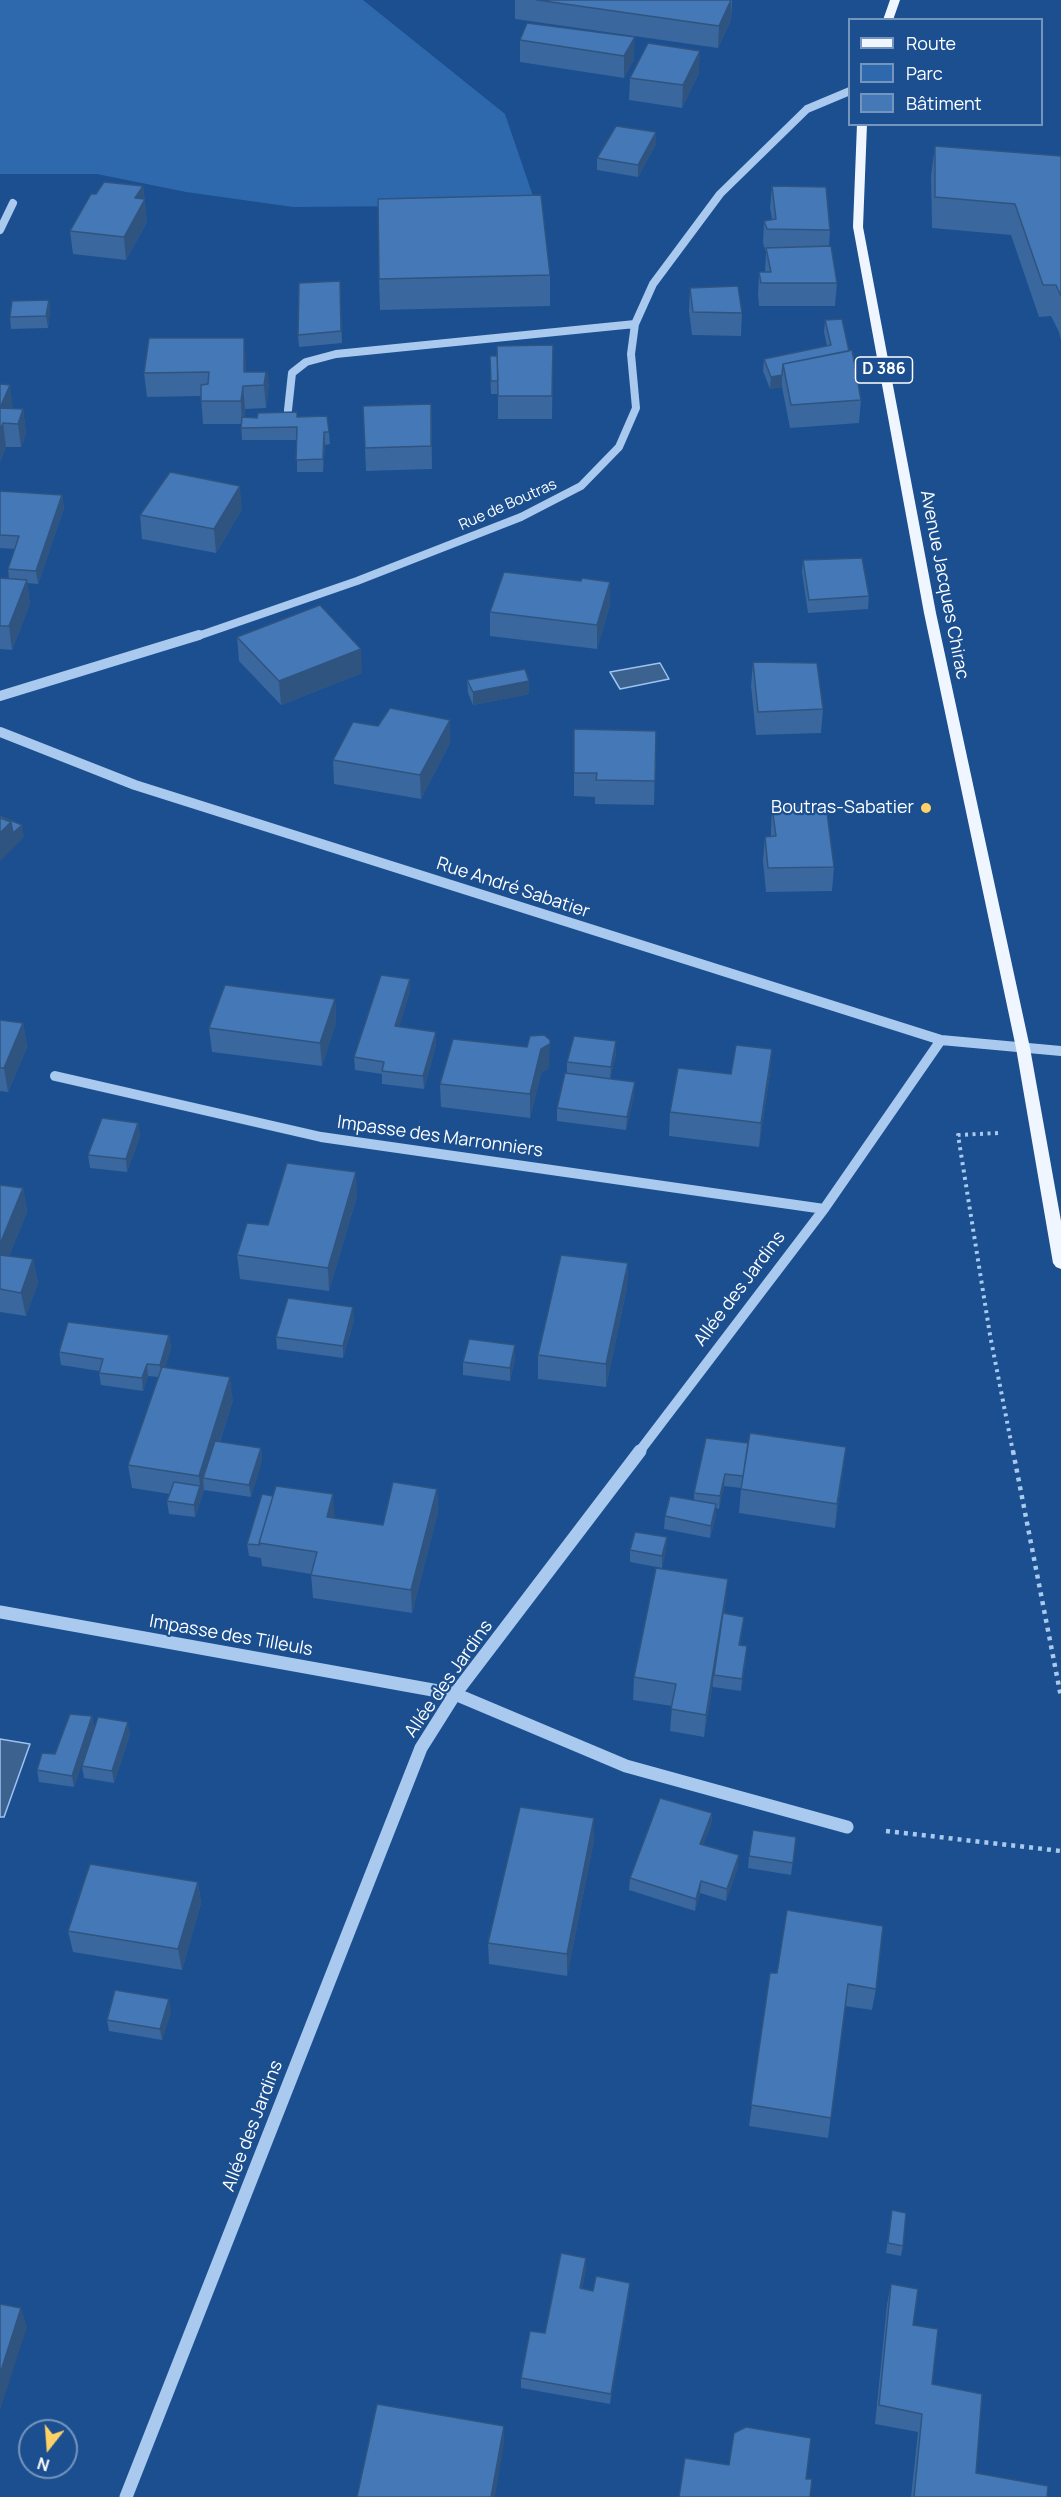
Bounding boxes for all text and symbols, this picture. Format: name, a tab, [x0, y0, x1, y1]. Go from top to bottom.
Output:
legend	[848, 18, 1043, 126]
text: Route	[906, 31, 956, 55]
text: Parc	[906, 61, 943, 85]
text: Bâtiment	[906, 91, 982, 115]
road number: D 386	[856, 357, 912, 383]
street label: Rue de Boutras	[456, 475, 560, 535]
street label: Avenue Jacques Chirac	[915, 489, 973, 681]
place label: Boutras-Sabatier	[771, 797, 914, 819]
marker: Boutras-Sabatier	[919, 801, 933, 815]
street label: Rue André Sabatier	[434, 853, 592, 923]
street label: Impasse des Marronniers	[336, 1112, 544, 1162]
street label: Allée des Jardins	[690, 1227, 790, 1351]
street label: Impasse des Tilleuls	[148, 1611, 314, 1661]
street label: Allée des Jardins	[400, 1616, 498, 1742]
street label: Allée des Jardins	[218, 2058, 288, 2194]
north arrow	[18, 2419, 78, 2479]
text: N	[35, 2452, 52, 2477]

